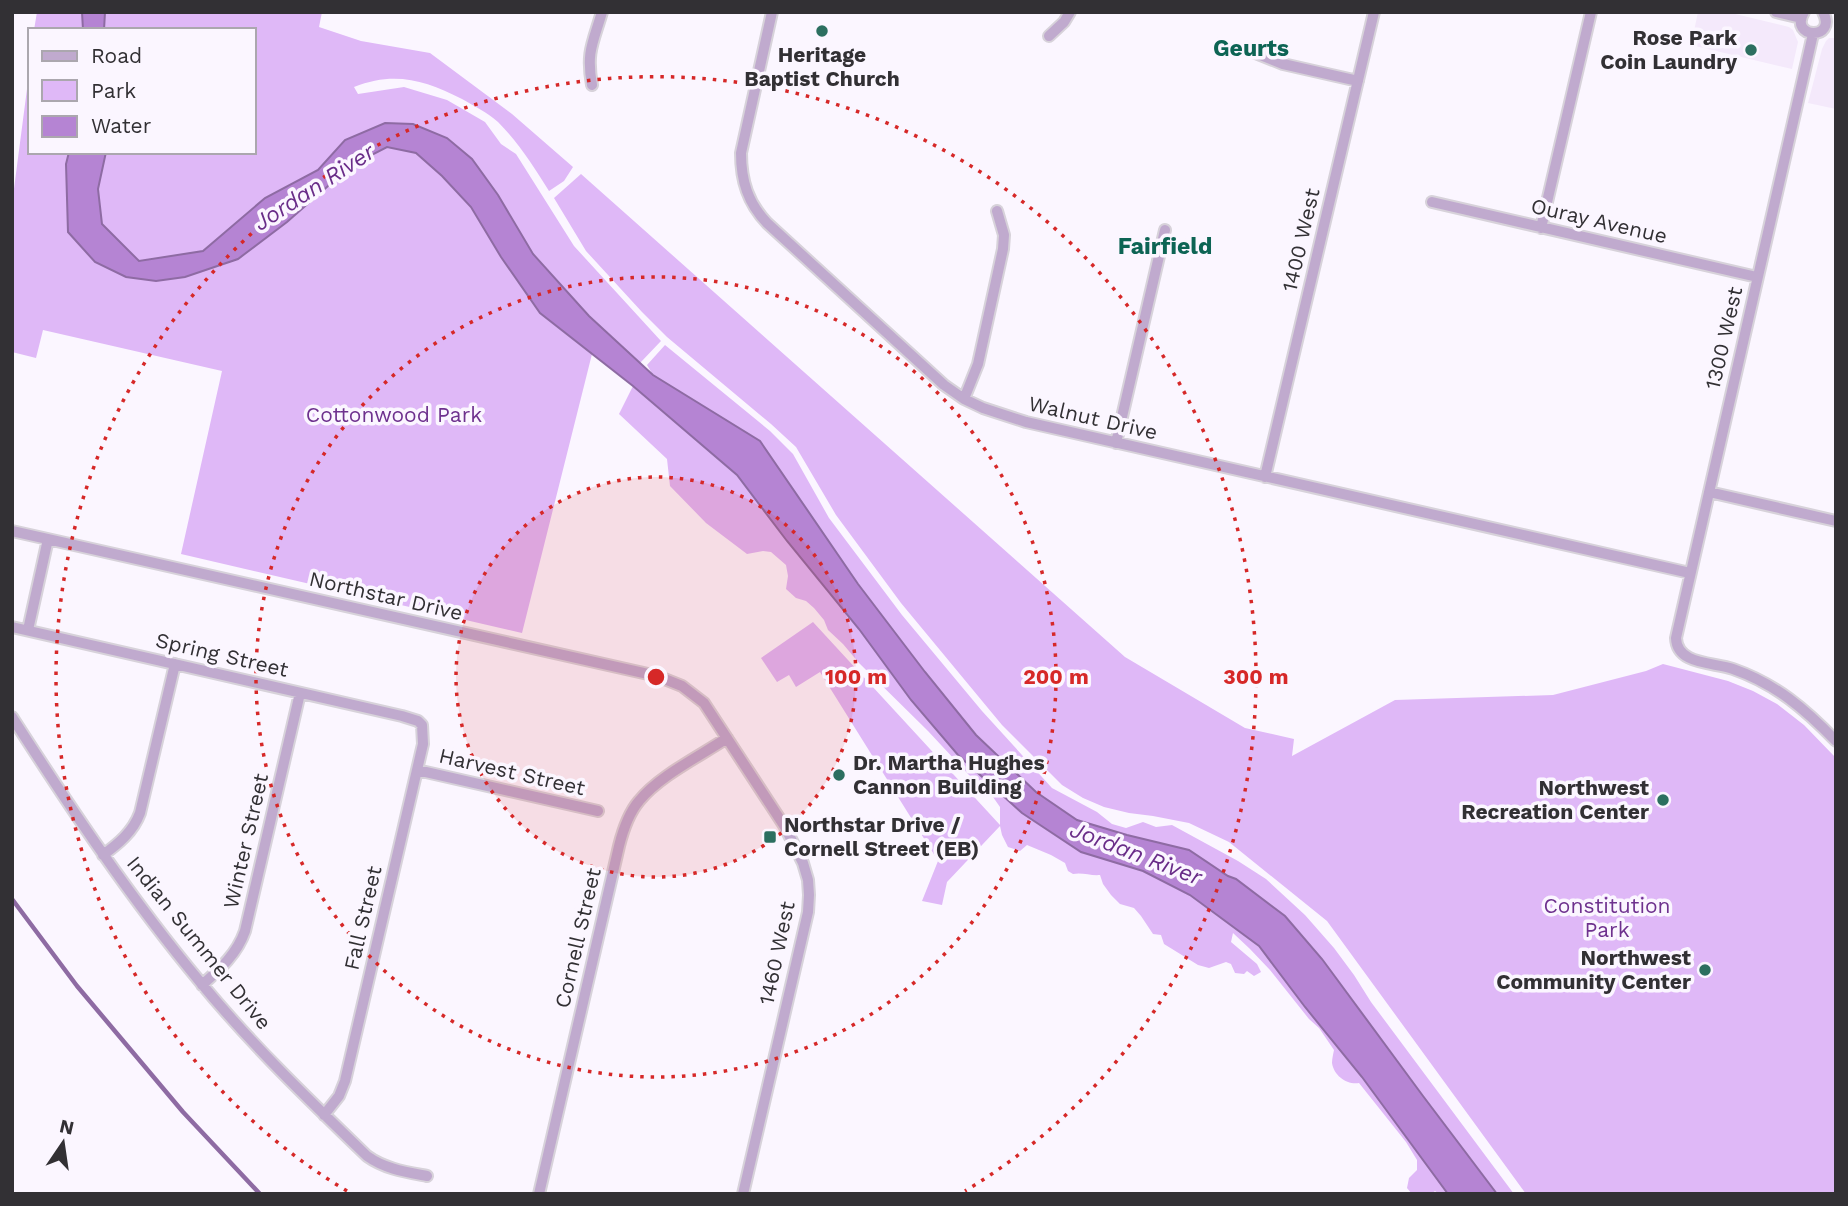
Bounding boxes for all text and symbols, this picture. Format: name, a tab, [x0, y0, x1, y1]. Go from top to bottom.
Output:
marker: Heritage Baptist Church	[814, 23, 830, 39]
place label: Rose Park Coin Laundry	[1600, 25, 1738, 74]
legend	[28, 28, 256, 154]
district label: Geurts	[1213, 35, 1289, 62]
place label: Heritage Baptist Church	[744, 42, 900, 91]
marker: Rose Park Coin Laundry	[1743, 42, 1759, 58]
text: Road	[91, 43, 142, 68]
text: Park	[91, 78, 136, 103]
text: Water	[91, 113, 152, 138]
water label: Jordan River	[249, 138, 381, 237]
street label: 1400 West	[1276, 186, 1325, 294]
street label: Ouray Avenue	[1529, 193, 1670, 248]
district label: Fairfield	[1118, 233, 1212, 260]
street label: 1300 West	[1700, 284, 1748, 392]
street label: Walnut Drive	[1026, 391, 1160, 445]
park label: Cottonwood Park	[306, 402, 482, 427]
street label: Northstar Drive	[307, 566, 465, 625]
street label: Spring Street	[153, 627, 291, 682]
text: 100 m	[825, 664, 887, 689]
text: 200 m	[1023, 664, 1089, 689]
text: 300 m	[1223, 664, 1289, 689]
centre of rings	[644, 665, 668, 689]
street label: Harvest Street	[437, 743, 588, 800]
place label: Dr. Martha Hughes Cannon Building	[853, 750, 1045, 799]
marker: Dr. Martha Hughes Cannon Building	[831, 767, 847, 783]
street label: Winter Street	[218, 771, 273, 911]
place label: Northwest Recreation Center	[1461, 775, 1649, 824]
marker: Northwest Recreation Center	[1655, 792, 1671, 808]
place label: Northstar Drive / Cornell Street (EB)	[784, 812, 979, 861]
water label: Jordan River	[1066, 816, 1206, 891]
marker: Northstar Drive / Cornell Street (EB)	[762, 829, 778, 845]
street label: Indian Summer Drive	[122, 851, 277, 1034]
street label: Fall Street	[338, 863, 387, 972]
street label: Cornell Street	[549, 865, 606, 1010]
park label: Constitution Park	[1543, 893, 1671, 942]
street label: 1460 West	[753, 899, 800, 1007]
place label: Northwest Community Center	[1496, 945, 1691, 994]
marker: Northwest Community Center	[1697, 962, 1713, 978]
north arrow	[28, 1108, 98, 1178]
text: N	[57, 1114, 76, 1140]

